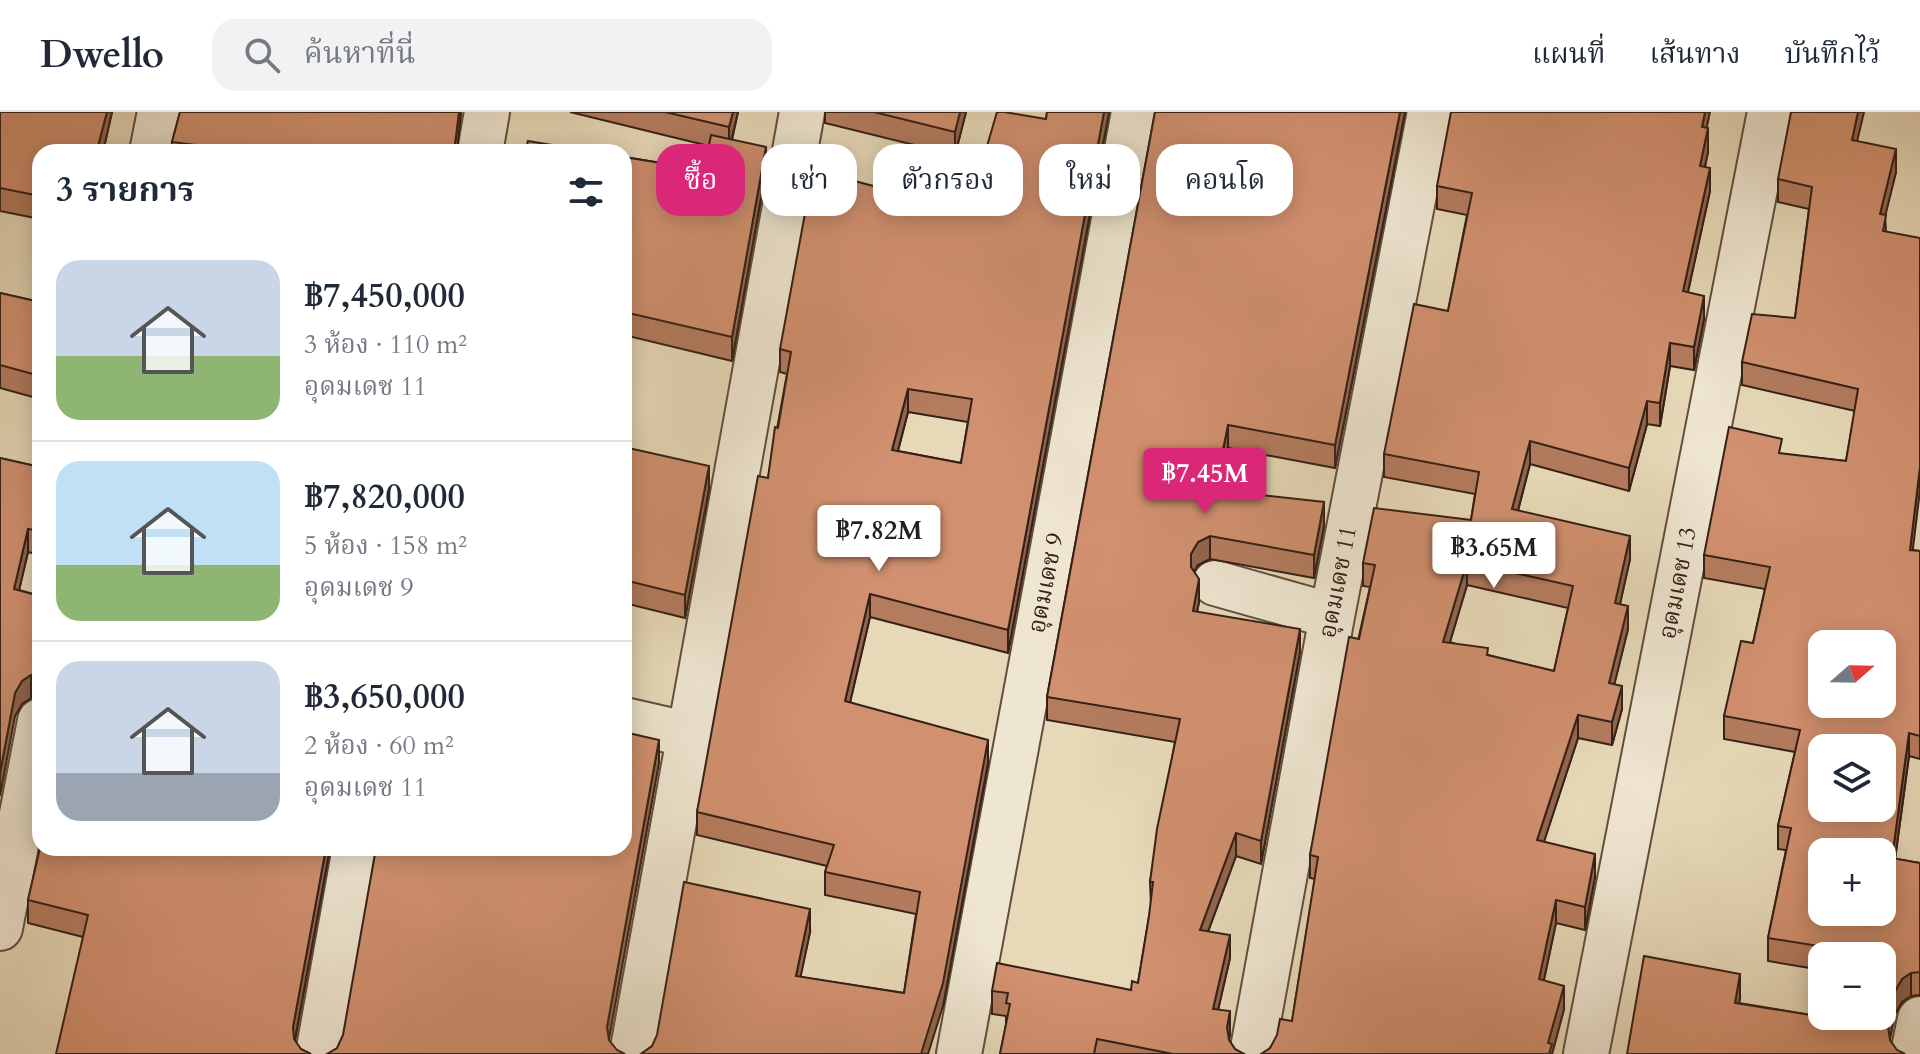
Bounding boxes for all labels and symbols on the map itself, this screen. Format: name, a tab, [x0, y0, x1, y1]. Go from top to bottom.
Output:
pin: ฿7.45M	[1140, 448, 1270, 516]
pin: ฿7.82M	[814, 505, 944, 573]
pin: ฿3.65M	[1429, 522, 1559, 590]
street label: อุดมเดช 11	[1311, 523, 1365, 641]
street label: อุดมเดช 13	[1651, 524, 1705, 642]
street label: อุดมเดช 9	[1020, 530, 1072, 636]
north arrow	[1808, 630, 1896, 718]

